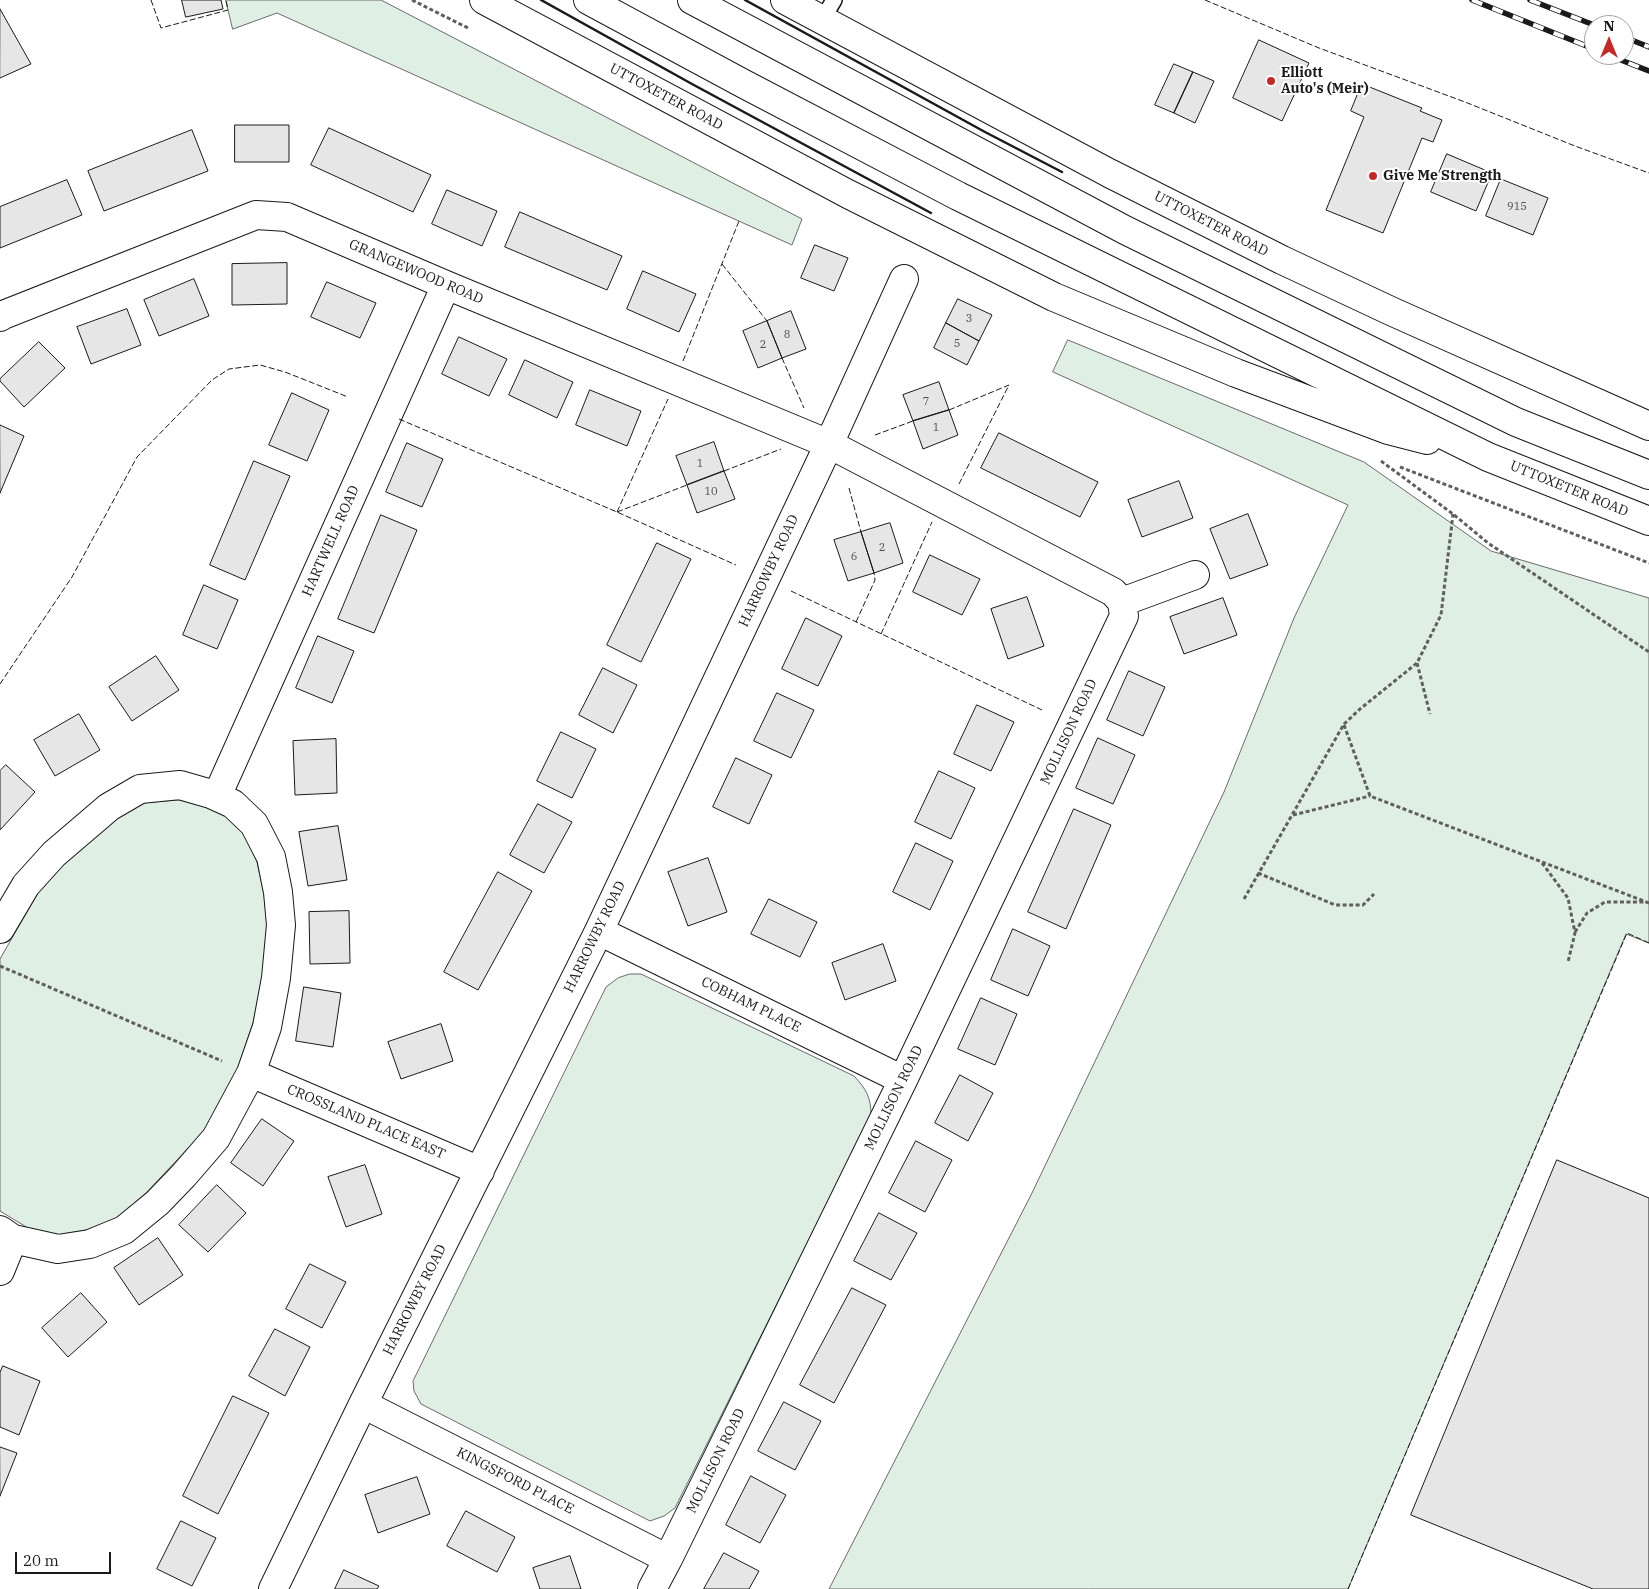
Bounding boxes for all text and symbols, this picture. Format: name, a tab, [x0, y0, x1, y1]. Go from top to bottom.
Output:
north arrow	[1584, 15, 1634, 65]
text: N	[1603, 17, 1615, 35]
street label: UTTOXETER ROAD	[606, 60, 726, 134]
place label: Elliott Auto's (Meir)	[1281, 65, 1369, 98]
marker: Elliott Auto's (Meir)	[1265, 75, 1277, 87]
place label: Give Me Strength	[1383, 168, 1502, 184]
marker: Give Me Strength	[1367, 170, 1379, 182]
street label: UTTOXETER ROAD	[1151, 188, 1271, 260]
house number: 915	[1507, 200, 1527, 214]
street label: GRANGEWOOD ROAD	[346, 236, 486, 308]
house number: 3	[966, 312, 972, 326]
house number: 8	[784, 328, 790, 342]
house number: 5	[954, 337, 960, 351]
house number: 2	[760, 338, 766, 352]
house number: 7	[923, 395, 929, 409]
house number: 1	[933, 421, 939, 435]
house number: 1	[697, 457, 703, 471]
street label: UTTOXETER ROAD	[1507, 458, 1631, 520]
street label: HARTWELL ROAD	[299, 483, 363, 599]
house number: 10	[704, 485, 718, 499]
street label: HARROWBY ROAD	[736, 512, 802, 630]
house number: 2	[879, 541, 885, 555]
house number: 6	[851, 550, 857, 564]
street label: MOLLISON ROAD	[1037, 677, 1101, 787]
street label: HARROWBY ROAD	[561, 878, 629, 996]
street label: COBHAM PLACE	[698, 974, 804, 1036]
street label: MOLLISON ROAD	[861, 1043, 927, 1153]
street label: CROSSLAND PLACE EAST	[284, 1081, 448, 1163]
street label: HARROWBY ROAD	[380, 1242, 450, 1358]
street label: MOLLISON ROAD	[683, 1406, 749, 1516]
street label: KINGSFORD PLACE	[453, 1444, 577, 1518]
scale bar	[18, 1542, 114, 1574]
text: 20 m	[23, 1551, 59, 1570]

